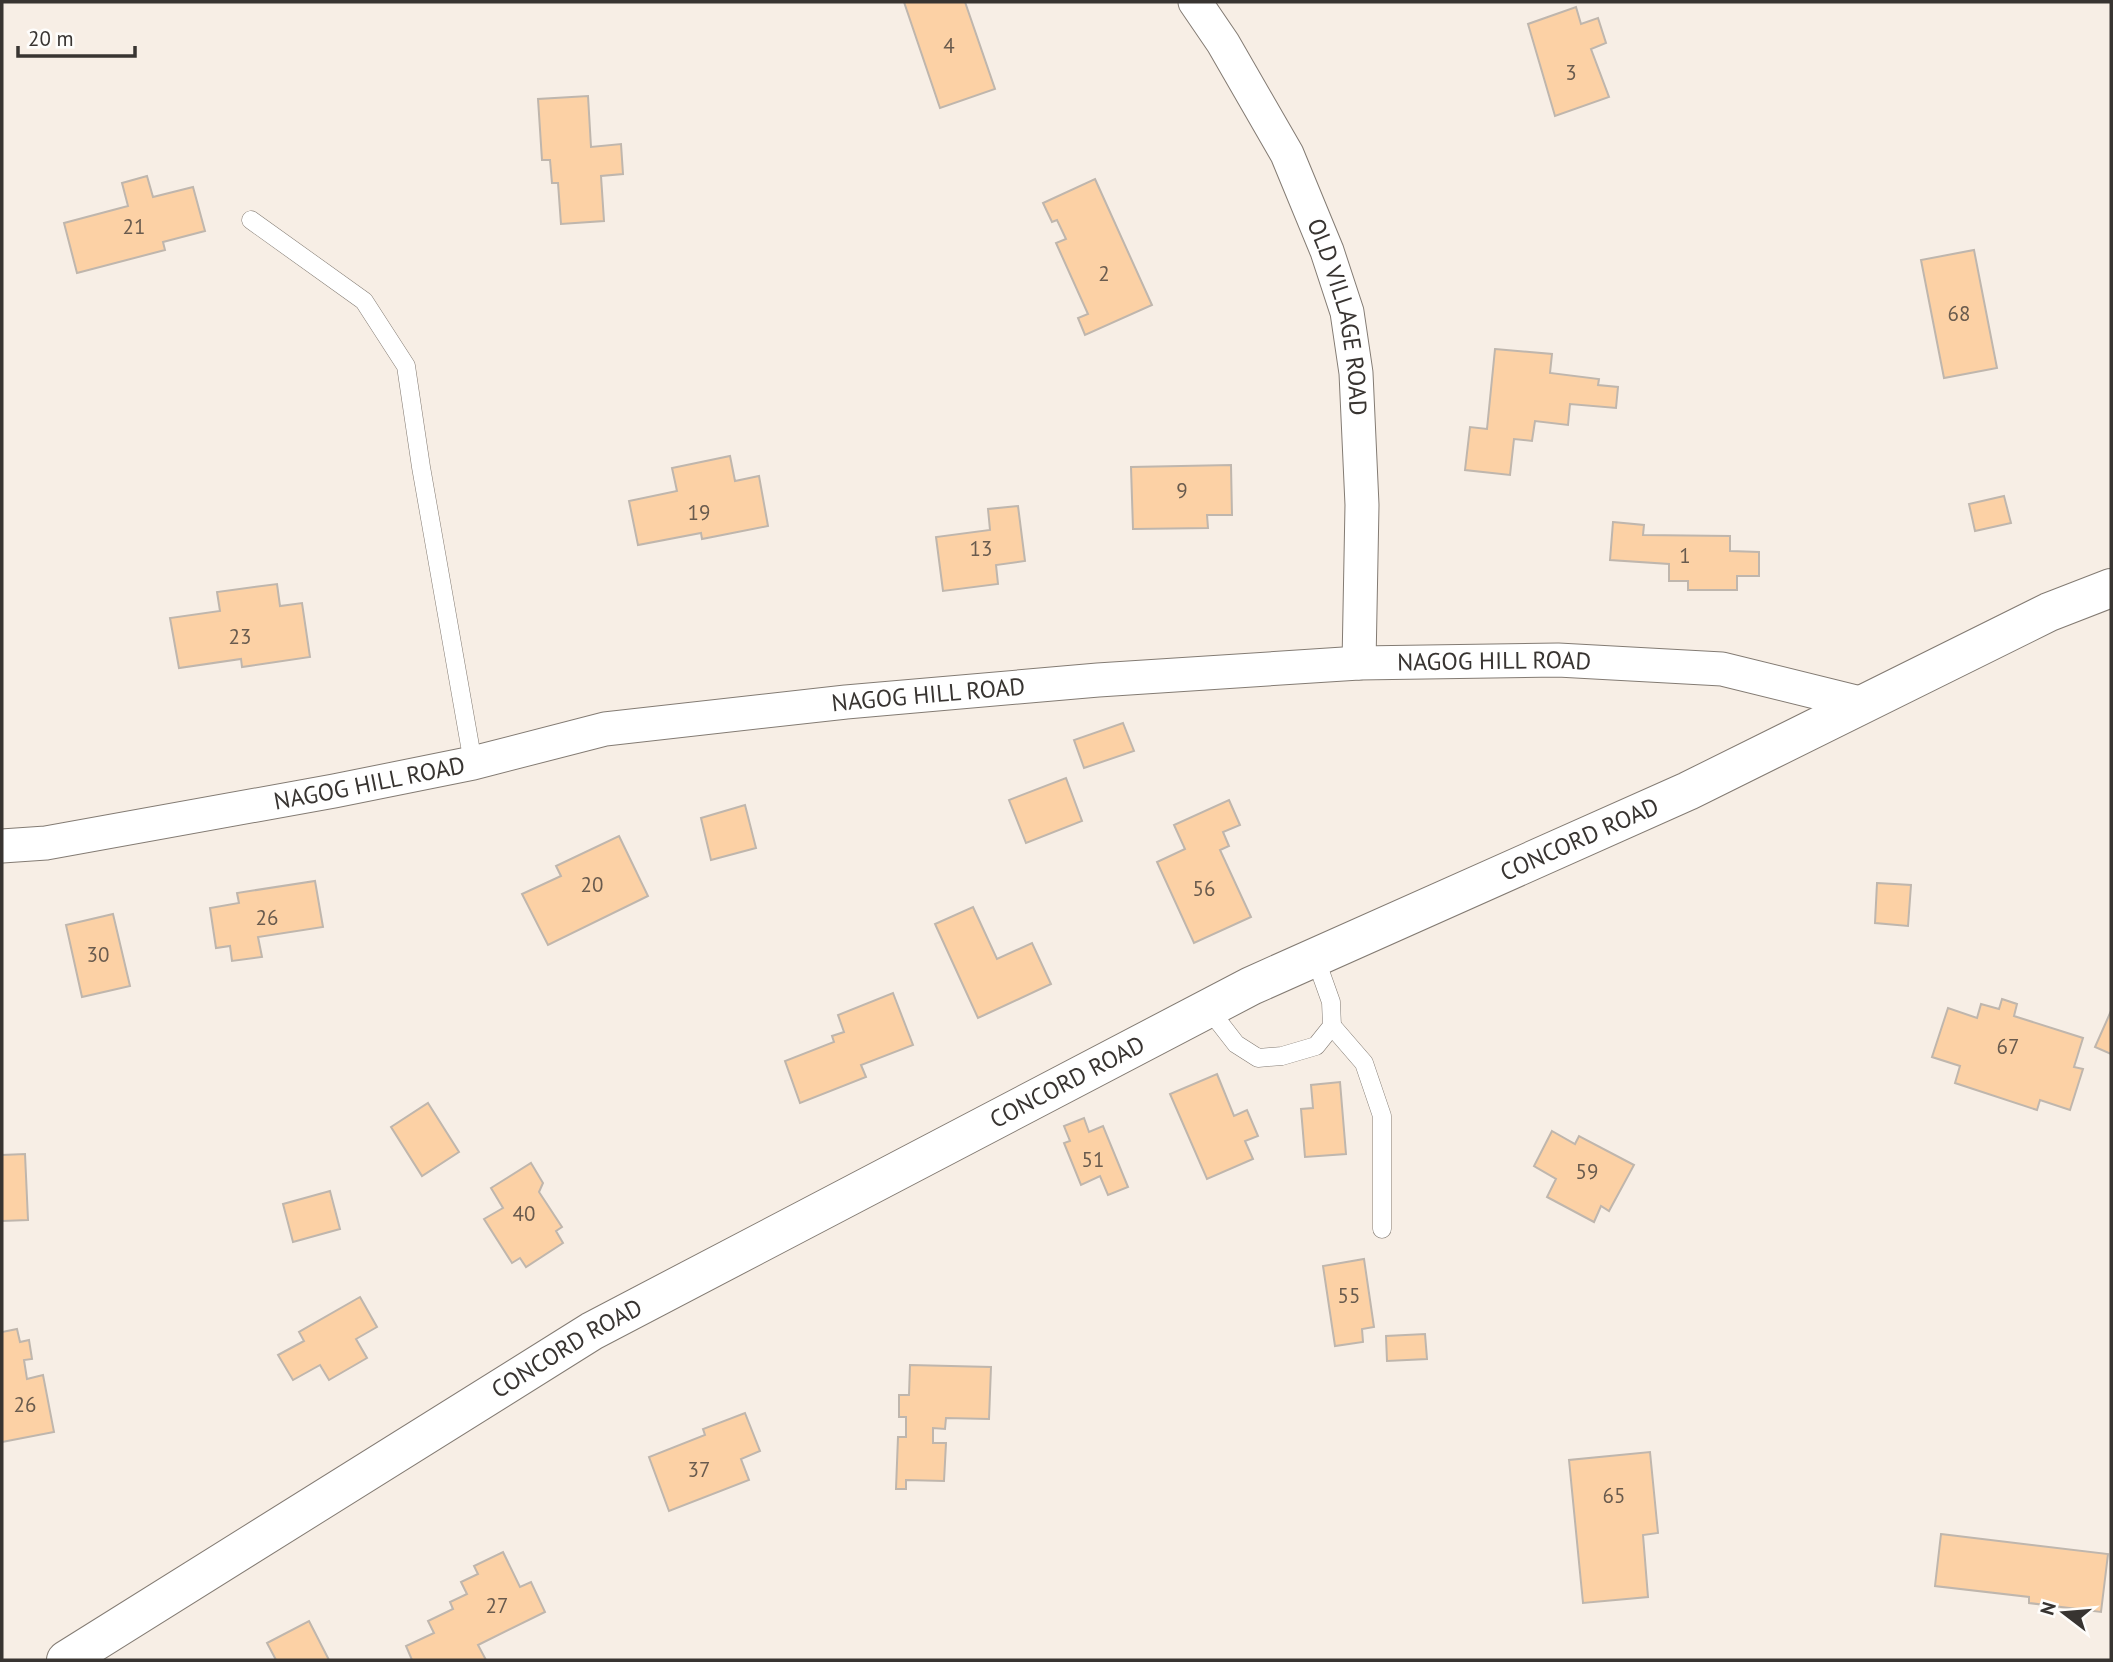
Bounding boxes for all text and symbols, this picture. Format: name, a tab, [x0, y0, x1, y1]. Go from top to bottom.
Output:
scale bar	[18, 14, 135, 58]
text: 20 m	[28, 25, 74, 52]
house number: 4	[943, 32, 955, 59]
house number: 3	[1565, 59, 1577, 86]
house number: 21	[123, 213, 145, 240]
street label: OLD VILLAGE ROAD	[1300, 214, 1374, 416]
house number: 2	[1098, 260, 1110, 287]
house number: 68	[1948, 300, 1970, 327]
house number: 9	[1176, 477, 1188, 504]
house number: 19	[688, 499, 710, 526]
house number: 13	[970, 535, 992, 562]
house number: 1	[1679, 542, 1691, 569]
house number: 23	[229, 623, 251, 650]
street label: NAGOG HILL ROAD	[1397, 644, 1592, 677]
street label: NAGOG HILL ROAD	[830, 670, 1026, 719]
street label: NAGOG HILL ROAD	[271, 749, 468, 817]
street label: CONCORD ROAD	[1495, 790, 1663, 888]
house number: 20	[581, 871, 603, 898]
house number: 56	[1193, 875, 1215, 902]
house number: 26	[256, 904, 278, 931]
house number: 30	[87, 941, 109, 968]
street label: CONCORD ROAD	[984, 1028, 1150, 1135]
house number: 67	[1997, 1033, 2019, 1060]
house number: 51	[1082, 1146, 1104, 1173]
house number: 59	[1576, 1158, 1598, 1185]
house number: 40	[513, 1200, 535, 1227]
house number: 55	[1338, 1282, 1360, 1309]
street label: CONCORD ROAD	[485, 1291, 647, 1405]
house number: 26	[14, 1391, 36, 1418]
house number: 37	[688, 1456, 710, 1483]
house number: 65	[1603, 1482, 1625, 1509]
north arrow	[2029, 1578, 2099, 1648]
house number: 27	[486, 1592, 508, 1619]
text: N	[2034, 1599, 2061, 1618]

